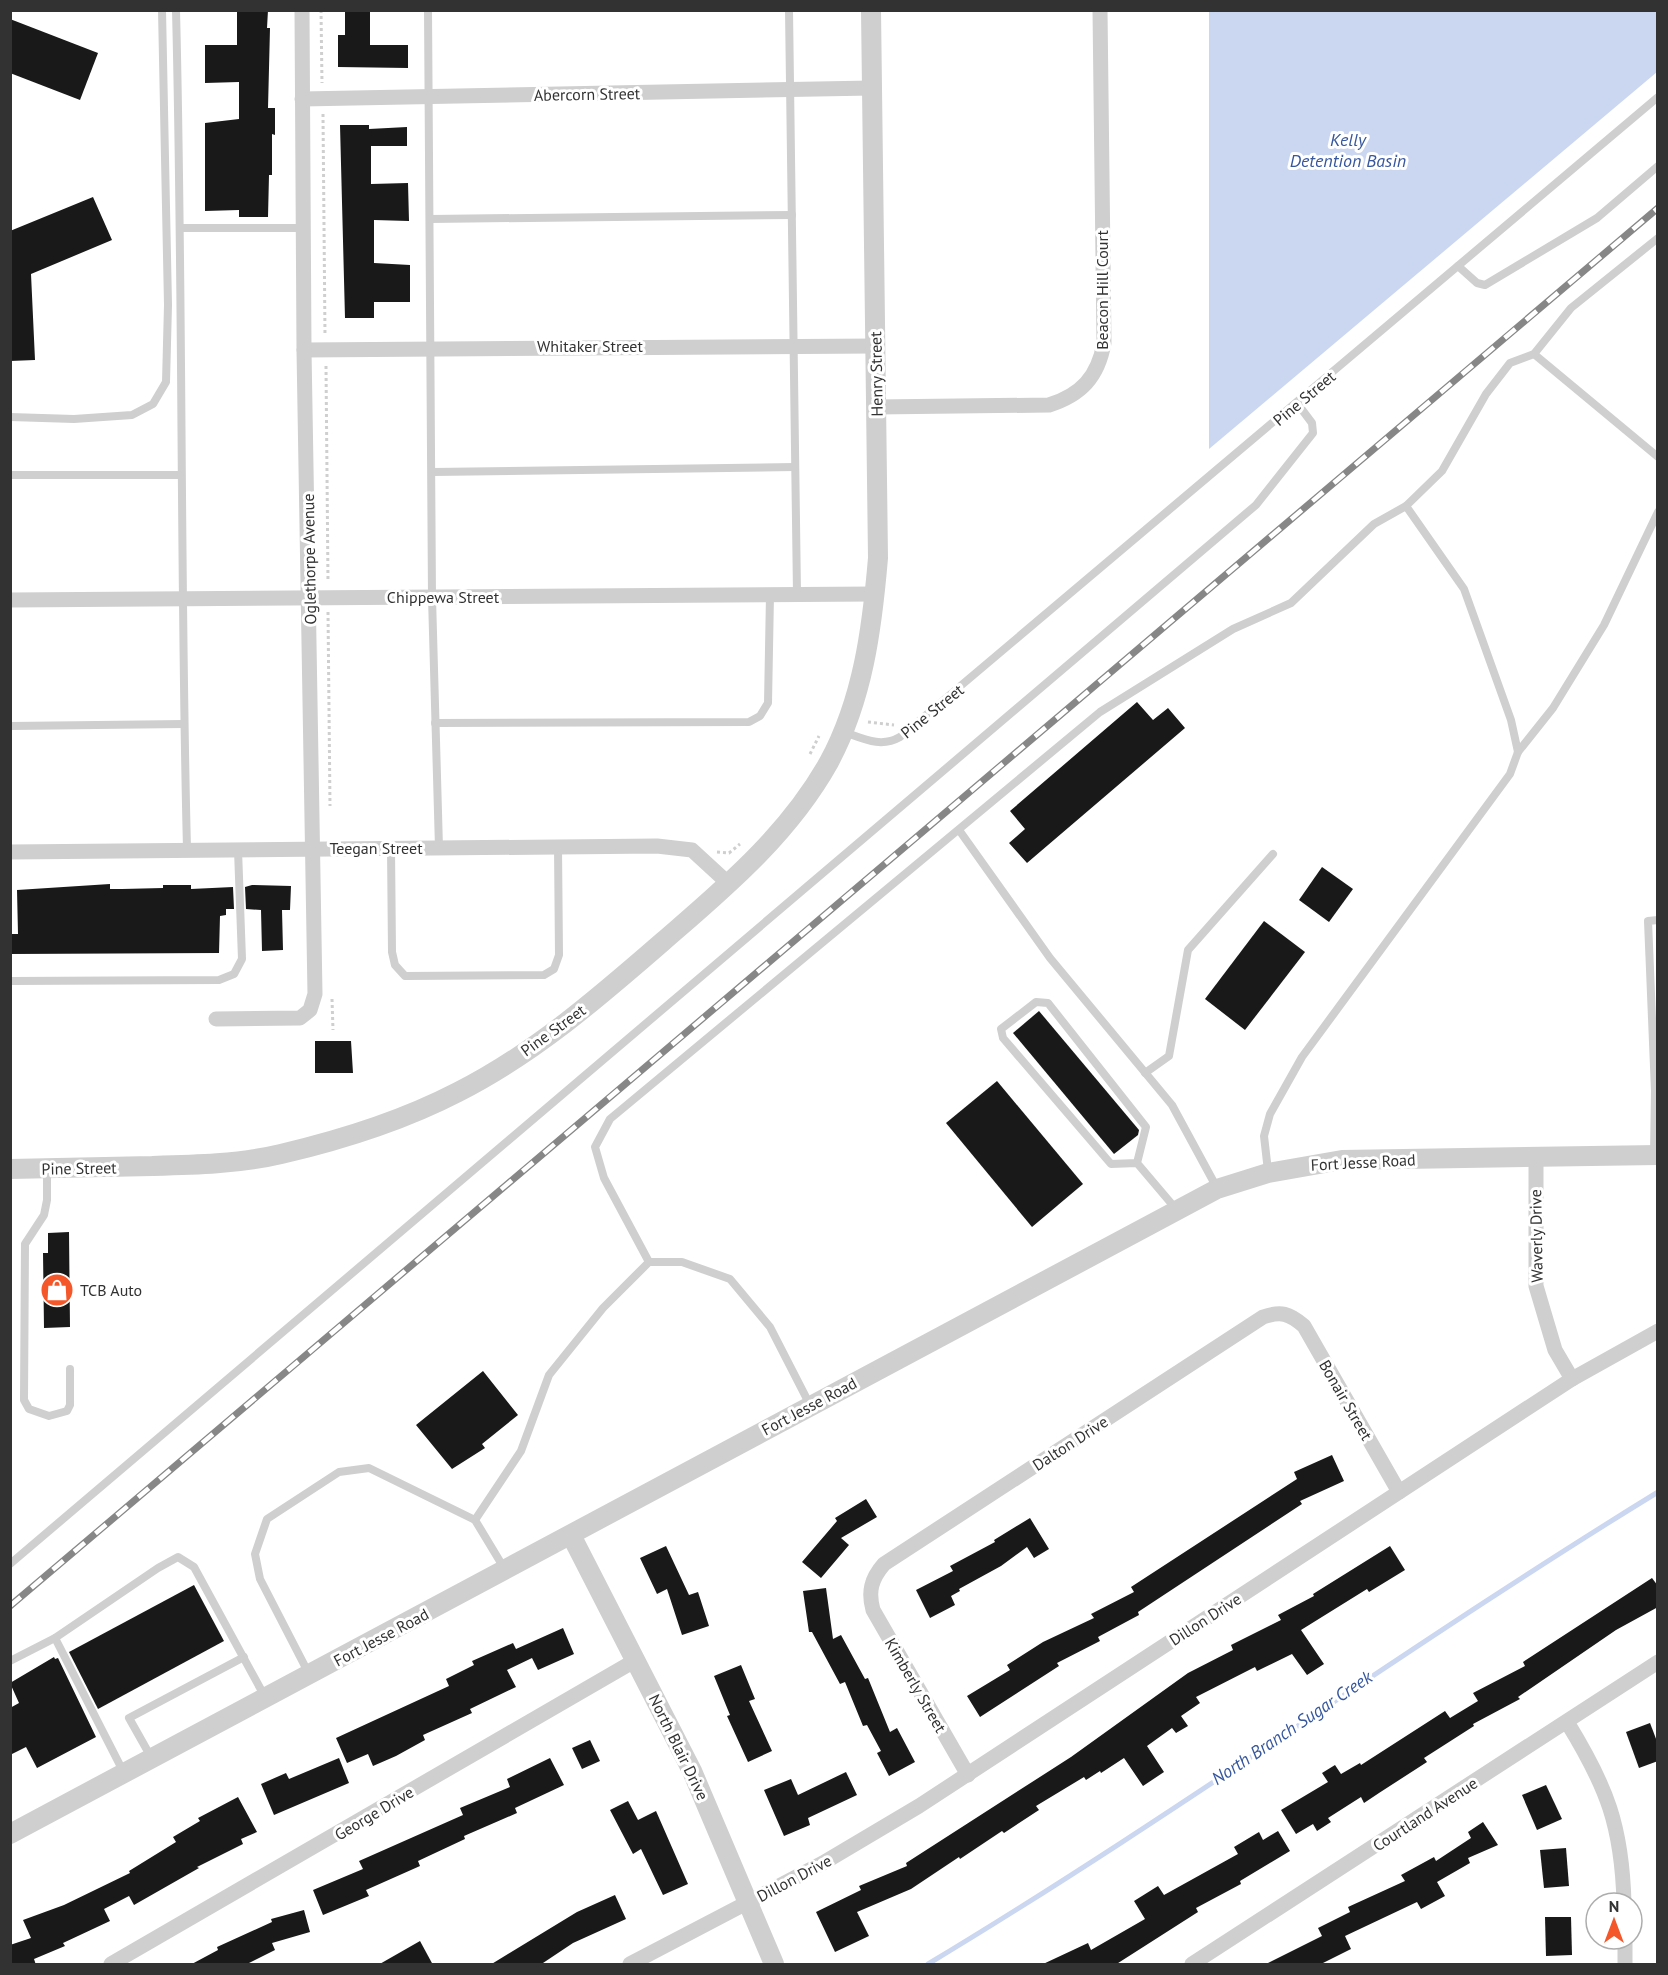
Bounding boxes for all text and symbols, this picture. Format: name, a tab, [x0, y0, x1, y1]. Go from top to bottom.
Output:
street label: Abercorn Street	[534, 83, 641, 105]
water label: Kelly Detention Basin	[1290, 128, 1406, 172]
street label: Beacon Hill Court	[1092, 230, 1112, 350]
street label: Henry Street	[865, 331, 887, 417]
street label: Whitaker Street	[537, 336, 643, 356]
street label: Pine Street	[1269, 366, 1340, 430]
street label: Oglethorpe Avenue	[298, 493, 320, 625]
street label: Chippewa Street	[387, 587, 500, 607]
street label: Pine Street	[896, 679, 968, 742]
street label: Teegan Street	[329, 838, 423, 858]
street label: Pine Street	[517, 999, 590, 1060]
street label: Fort Jesse Road	[1310, 1149, 1416, 1175]
street label: Pine Street	[41, 1157, 117, 1179]
street label: Waverly Drive	[1525, 1189, 1547, 1283]
shop icon: TCB Auto	[39, 1272, 75, 1308]
place label: TCB Auto	[80, 1280, 142, 1300]
street label: Bonair Street	[1315, 1356, 1377, 1444]
street label: Fort Jesse Road	[758, 1373, 860, 1439]
street label: Dalton Drive	[1029, 1411, 1111, 1475]
street label: Dillon Drive	[1165, 1588, 1245, 1650]
street label: Fort Jesse Road	[330, 1604, 432, 1670]
street label: Kimberly Street	[881, 1634, 951, 1736]
water label: North Branch Sugar Creek	[1207, 1665, 1377, 1790]
street label: North Blair Drive	[645, 1691, 713, 1803]
street label: Courtland Avenue	[1369, 1773, 1481, 1855]
street label: George Drive	[331, 1782, 417, 1844]
street label: Dillon Drive	[753, 1850, 835, 1906]
north arrow	[1584, 1891, 1644, 1951]
text: N	[1609, 1896, 1619, 1916]

